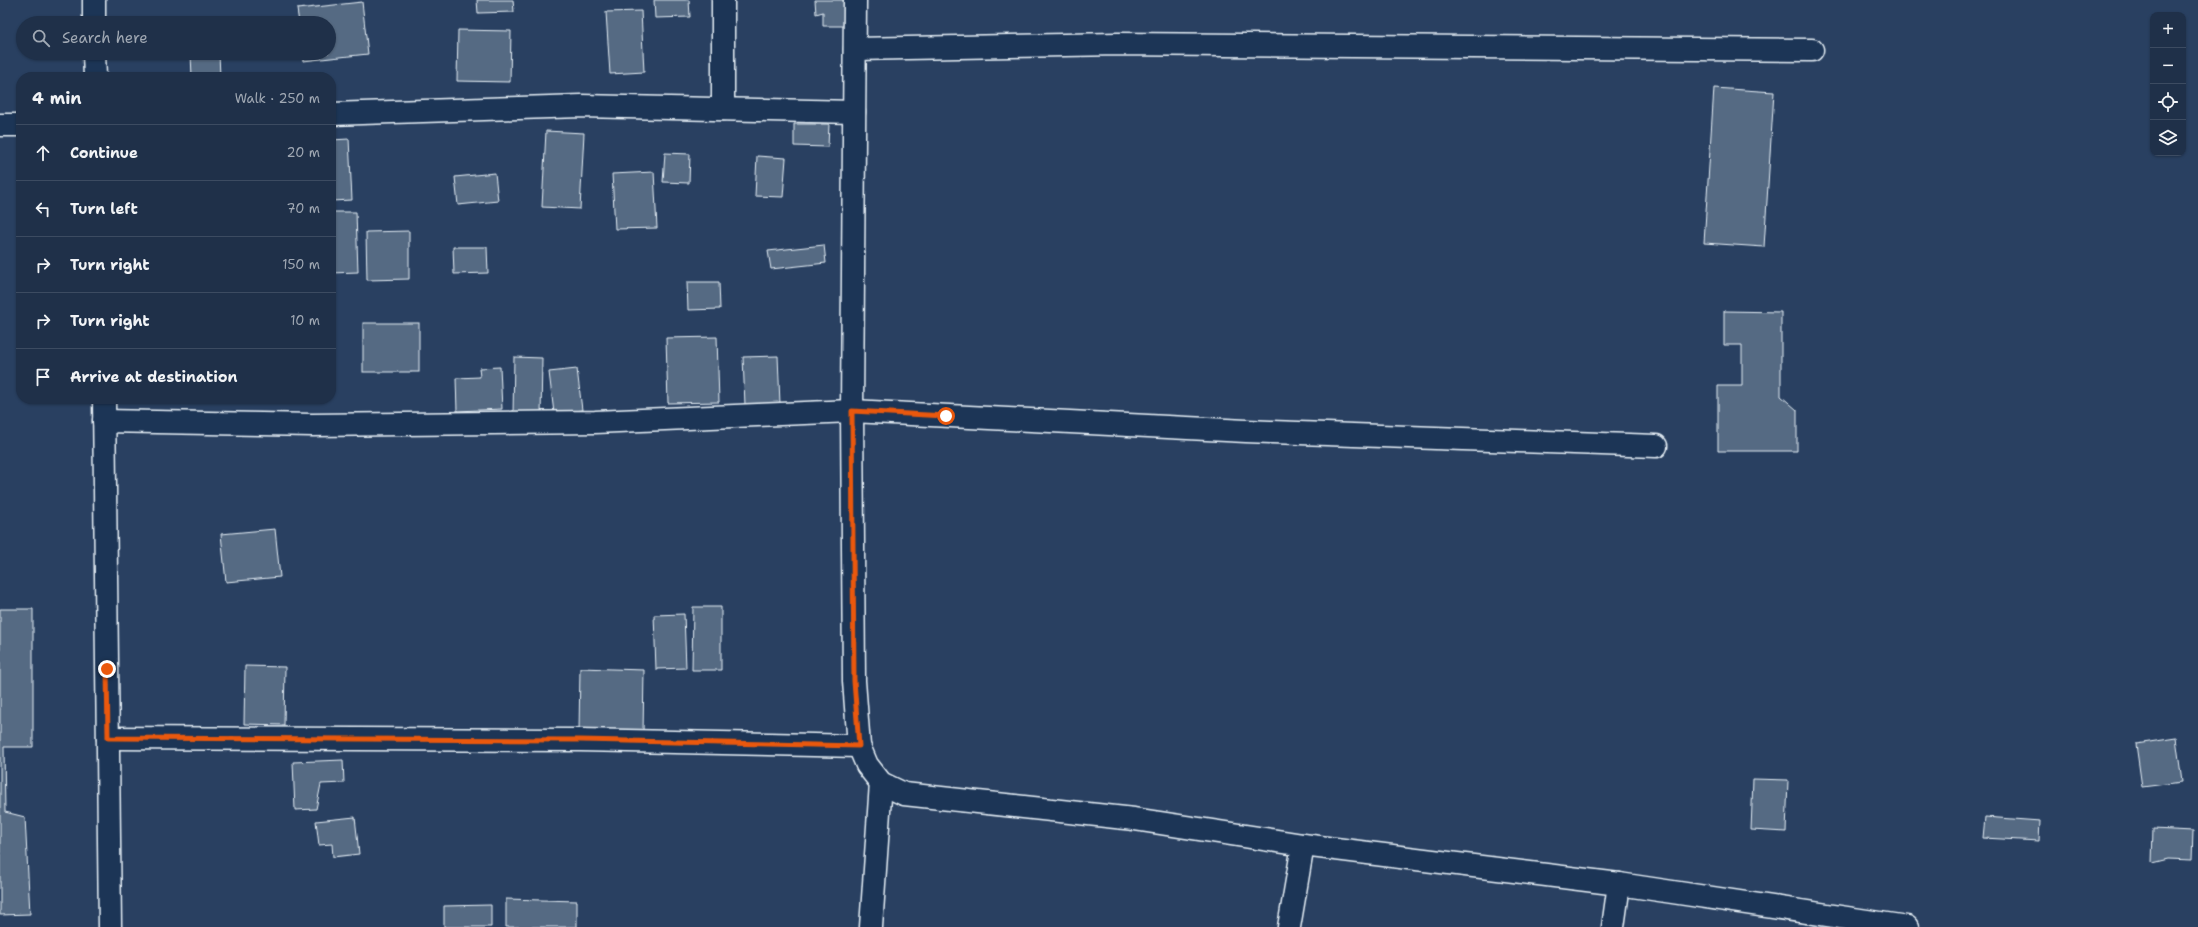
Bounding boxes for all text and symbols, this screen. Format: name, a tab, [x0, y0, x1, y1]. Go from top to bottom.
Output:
map controls	[2150, 12, 2186, 156]
button: +	[2150, 12, 2186, 48]
search box	[16, 16, 336, 60]
icon: search	[30, 27, 52, 49]
text: Search here	[62, 28, 148, 48]
button: −	[2150, 48, 2186, 84]
button: locate	[2150, 84, 2186, 120]
text: 4 min	[32, 87, 82, 109]
text: Walk · 250 m	[235, 90, 320, 107]
button: layers	[2150, 120, 2186, 156]
icon: ahead	[32, 142, 54, 164]
text: Continue	[70, 143, 138, 163]
text: 20 m	[287, 144, 320, 161]
icon: left	[32, 198, 54, 220]
text: Turn left	[70, 199, 138, 219]
text: 70 m	[286, 200, 320, 217]
icon: right	[32, 254, 54, 276]
text: Turn right	[70, 255, 150, 275]
text: 150 m	[282, 256, 320, 273]
icon: right	[32, 310, 54, 332]
text: Turn right	[70, 311, 150, 331]
text: 10 m	[290, 312, 320, 329]
icon: arrive	[32, 366, 54, 388]
text: Arrive at destination	[70, 367, 238, 387]
route start	[937, 407, 955, 425]
route end	[98, 660, 116, 678]

